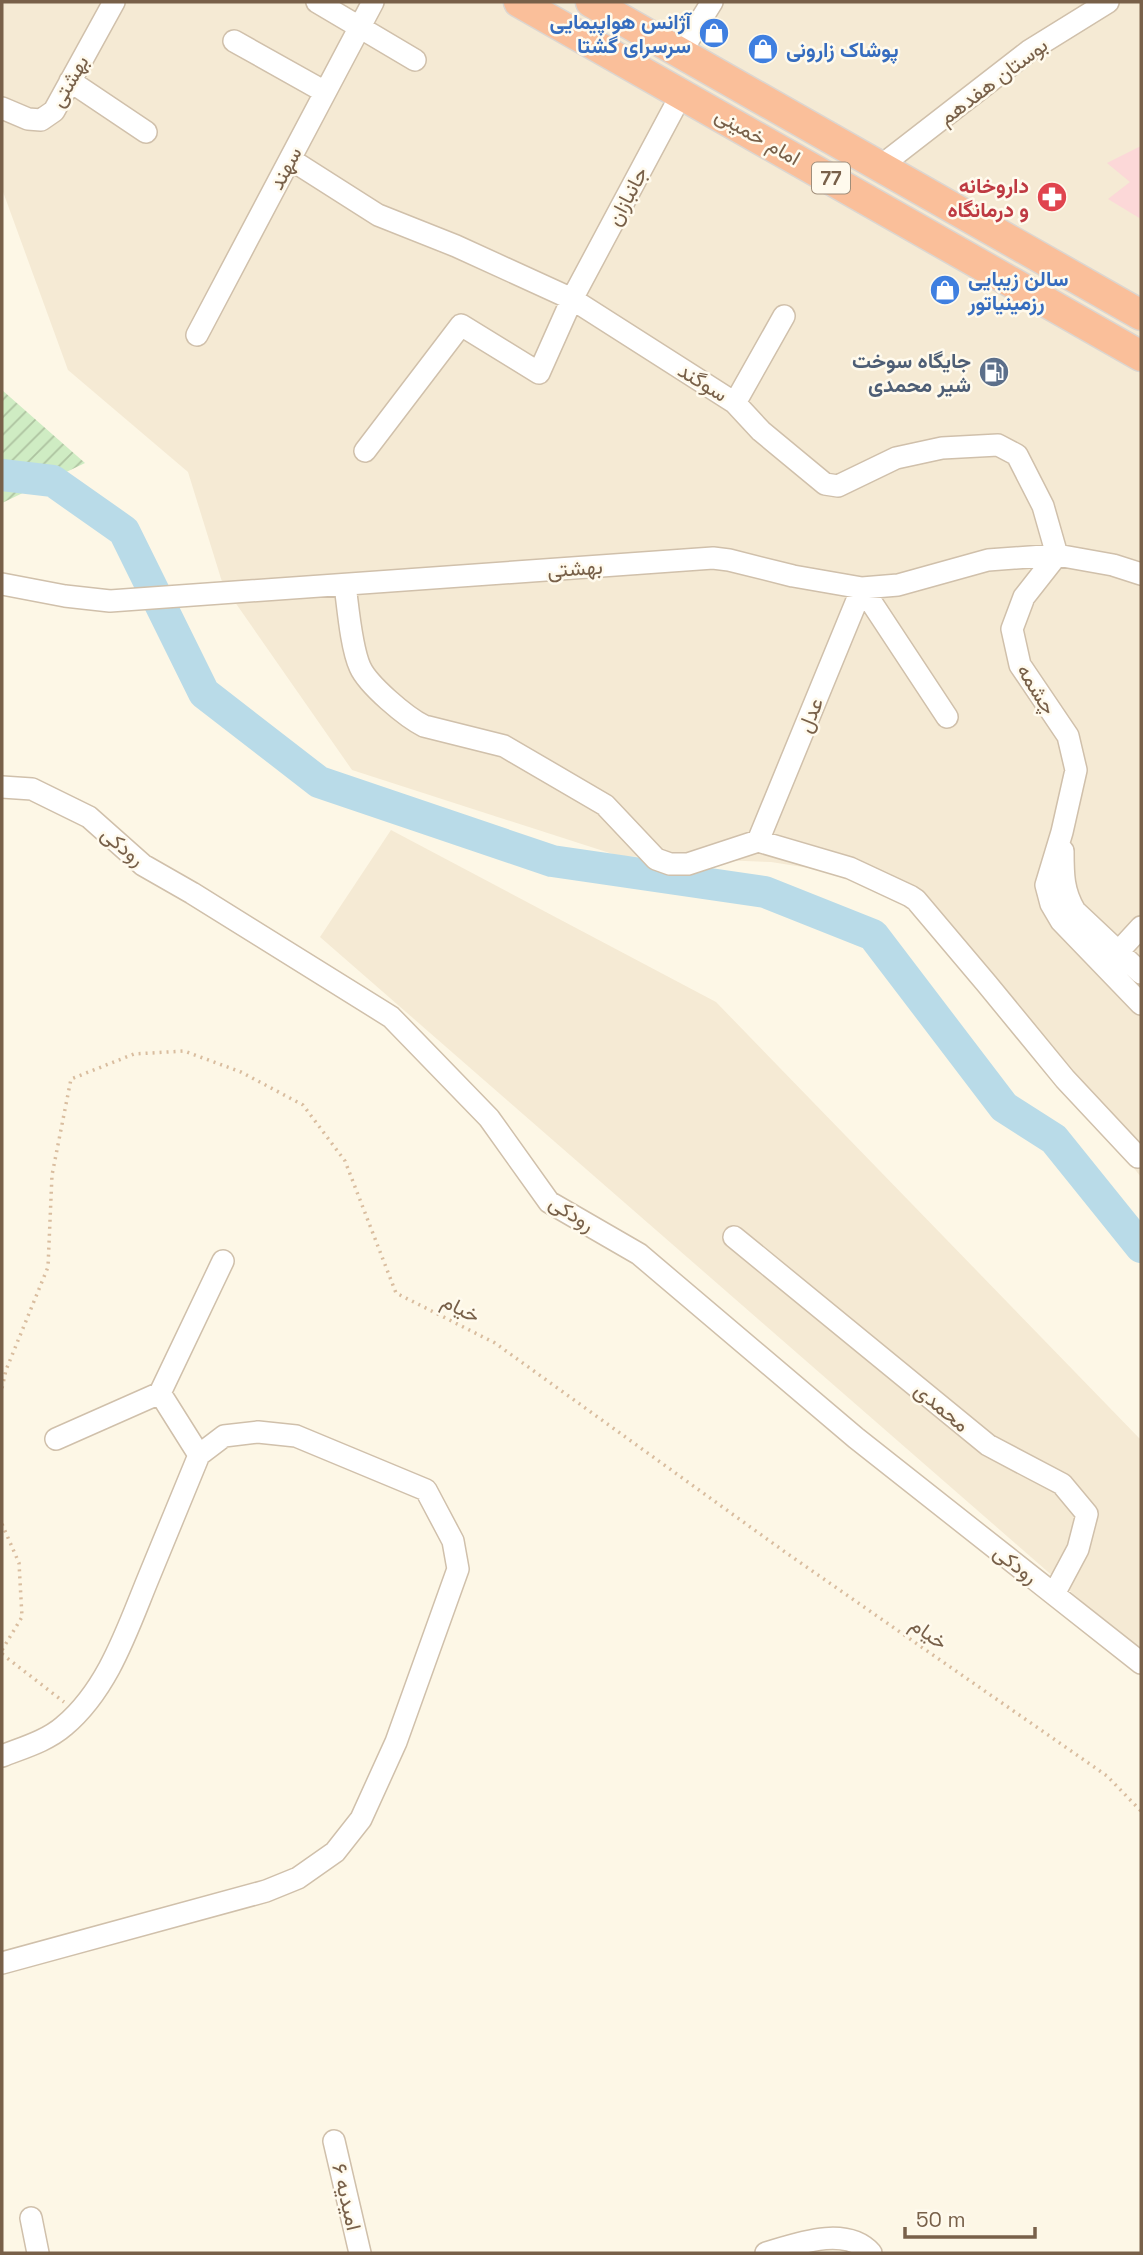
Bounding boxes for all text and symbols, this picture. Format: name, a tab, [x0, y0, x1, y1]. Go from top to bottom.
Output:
place label: آژانس هواپیمایی سرسرای گشتا	[550, 8, 693, 59]
shop icon: آژانس هواپیمایی سرسرای گشتا	[697, 16, 731, 50]
street label: بوستان هفدهم	[933, 31, 1053, 132]
shop icon: پوشاک زارونی	[746, 32, 780, 66]
place label: پوشاک زارونی	[786, 36, 899, 64]
street label: بهشتی	[43, 50, 95, 112]
street label: امام خمینی	[710, 101, 805, 172]
street label: سهند	[262, 142, 308, 194]
street label: جانبازان	[600, 162, 654, 230]
road number: 77	[812, 162, 850, 194]
place label: داروخانه و درمانگاه	[947, 172, 1029, 223]
pharmacy icon: داروخانه و درمانگاه	[1035, 180, 1069, 214]
place label: سالن زیبایی رزمینیاتور	[967, 265, 1068, 316]
shop icon: سالن زیبایی رزمینیاتور	[928, 273, 962, 307]
place label: جایگاه سوخت شیر محمدی	[852, 347, 971, 398]
fuel station icon: جایگاه سوخت شیر محمدی	[977, 355, 1011, 389]
street label: سوگند	[673, 356, 733, 408]
street label: بهشتی	[546, 553, 604, 583]
street label: چشمه	[1010, 659, 1063, 720]
street label: عدل	[791, 693, 829, 737]
street label: رودکی	[96, 820, 150, 872]
street label: رودکی	[544, 1188, 600, 1238]
street label: خیام	[437, 1287, 485, 1330]
street label: محمدی	[909, 1376, 975, 1438]
street label: رودکی	[988, 1538, 1044, 1590]
street label: خیام	[904, 1611, 953, 1656]
street label: امیدیه ۶	[326, 2161, 368, 2233]
scale bar	[905, 2196, 1034, 2240]
text: 50 m	[916, 2206, 966, 2233]

